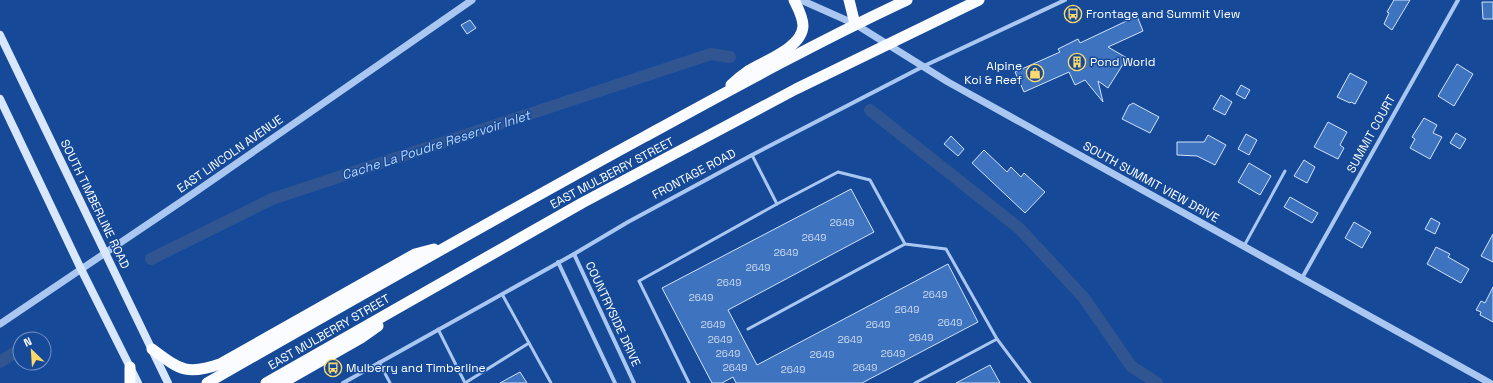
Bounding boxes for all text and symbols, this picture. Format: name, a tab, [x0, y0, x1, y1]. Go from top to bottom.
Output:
bus stop icon: Frontage and Summit View	[1063, 4, 1083, 24]
place label: Frontage and Summit View	[1086, 6, 1240, 22]
building icon: Pond World	[1067, 52, 1087, 72]
place label: Pond World	[1090, 54, 1155, 70]
place label: Alpine Koi & Reef	[964, 58, 1022, 88]
shop icon: Alpine Koi & Reef	[1025, 63, 1045, 83]
street label: SUMMIT COURT	[1343, 92, 1399, 176]
water label: Cache La Poudre Reservoir Inlet	[340, 106, 533, 184]
street label: EAST LINCOLN AVENUE	[174, 111, 286, 197]
street label: EAST MULBERRY STREET	[547, 134, 677, 212]
street label: SOUTH TIMBERLINE ROAD	[57, 137, 133, 271]
street label: SOUTH SUMMIT VIEW DRIVE	[1080, 138, 1222, 226]
street label: FRONTAGE ROAD	[649, 145, 739, 203]
house number: 2649	[830, 216, 854, 229]
house number: 2649	[802, 231, 826, 244]
house number: 2649	[774, 246, 798, 259]
street label: COUNTRYSIDE DRIVE	[582, 259, 644, 369]
house number: 2649	[746, 261, 770, 274]
house number: 2649	[717, 276, 741, 289]
house number: 2649	[923, 288, 947, 301]
street label: EAST MULBERRY STREET	[265, 291, 393, 373]
house number: 2649	[689, 291, 713, 304]
house number: 2649	[895, 303, 919, 316]
house number: 2649	[938, 316, 962, 329]
house number: 2649	[701, 318, 725, 331]
house number: 2649	[866, 318, 890, 331]
north arrow	[12, 331, 52, 371]
house number: 2649	[909, 331, 933, 344]
house number: 2649	[708, 333, 732, 346]
house number: 2649	[838, 333, 862, 346]
text: N	[21, 334, 34, 350]
house number: 2649	[716, 347, 740, 360]
house number: 2649	[881, 347, 905, 360]
house number: 2649	[810, 348, 834, 361]
bus stop icon: Mulberry and Timberline	[323, 358, 343, 378]
place label: Mulberry and Timberline	[346, 360, 486, 376]
house number: 2649	[723, 361, 747, 374]
house number: 2649	[853, 361, 877, 374]
house number: 2649	[781, 363, 805, 376]

